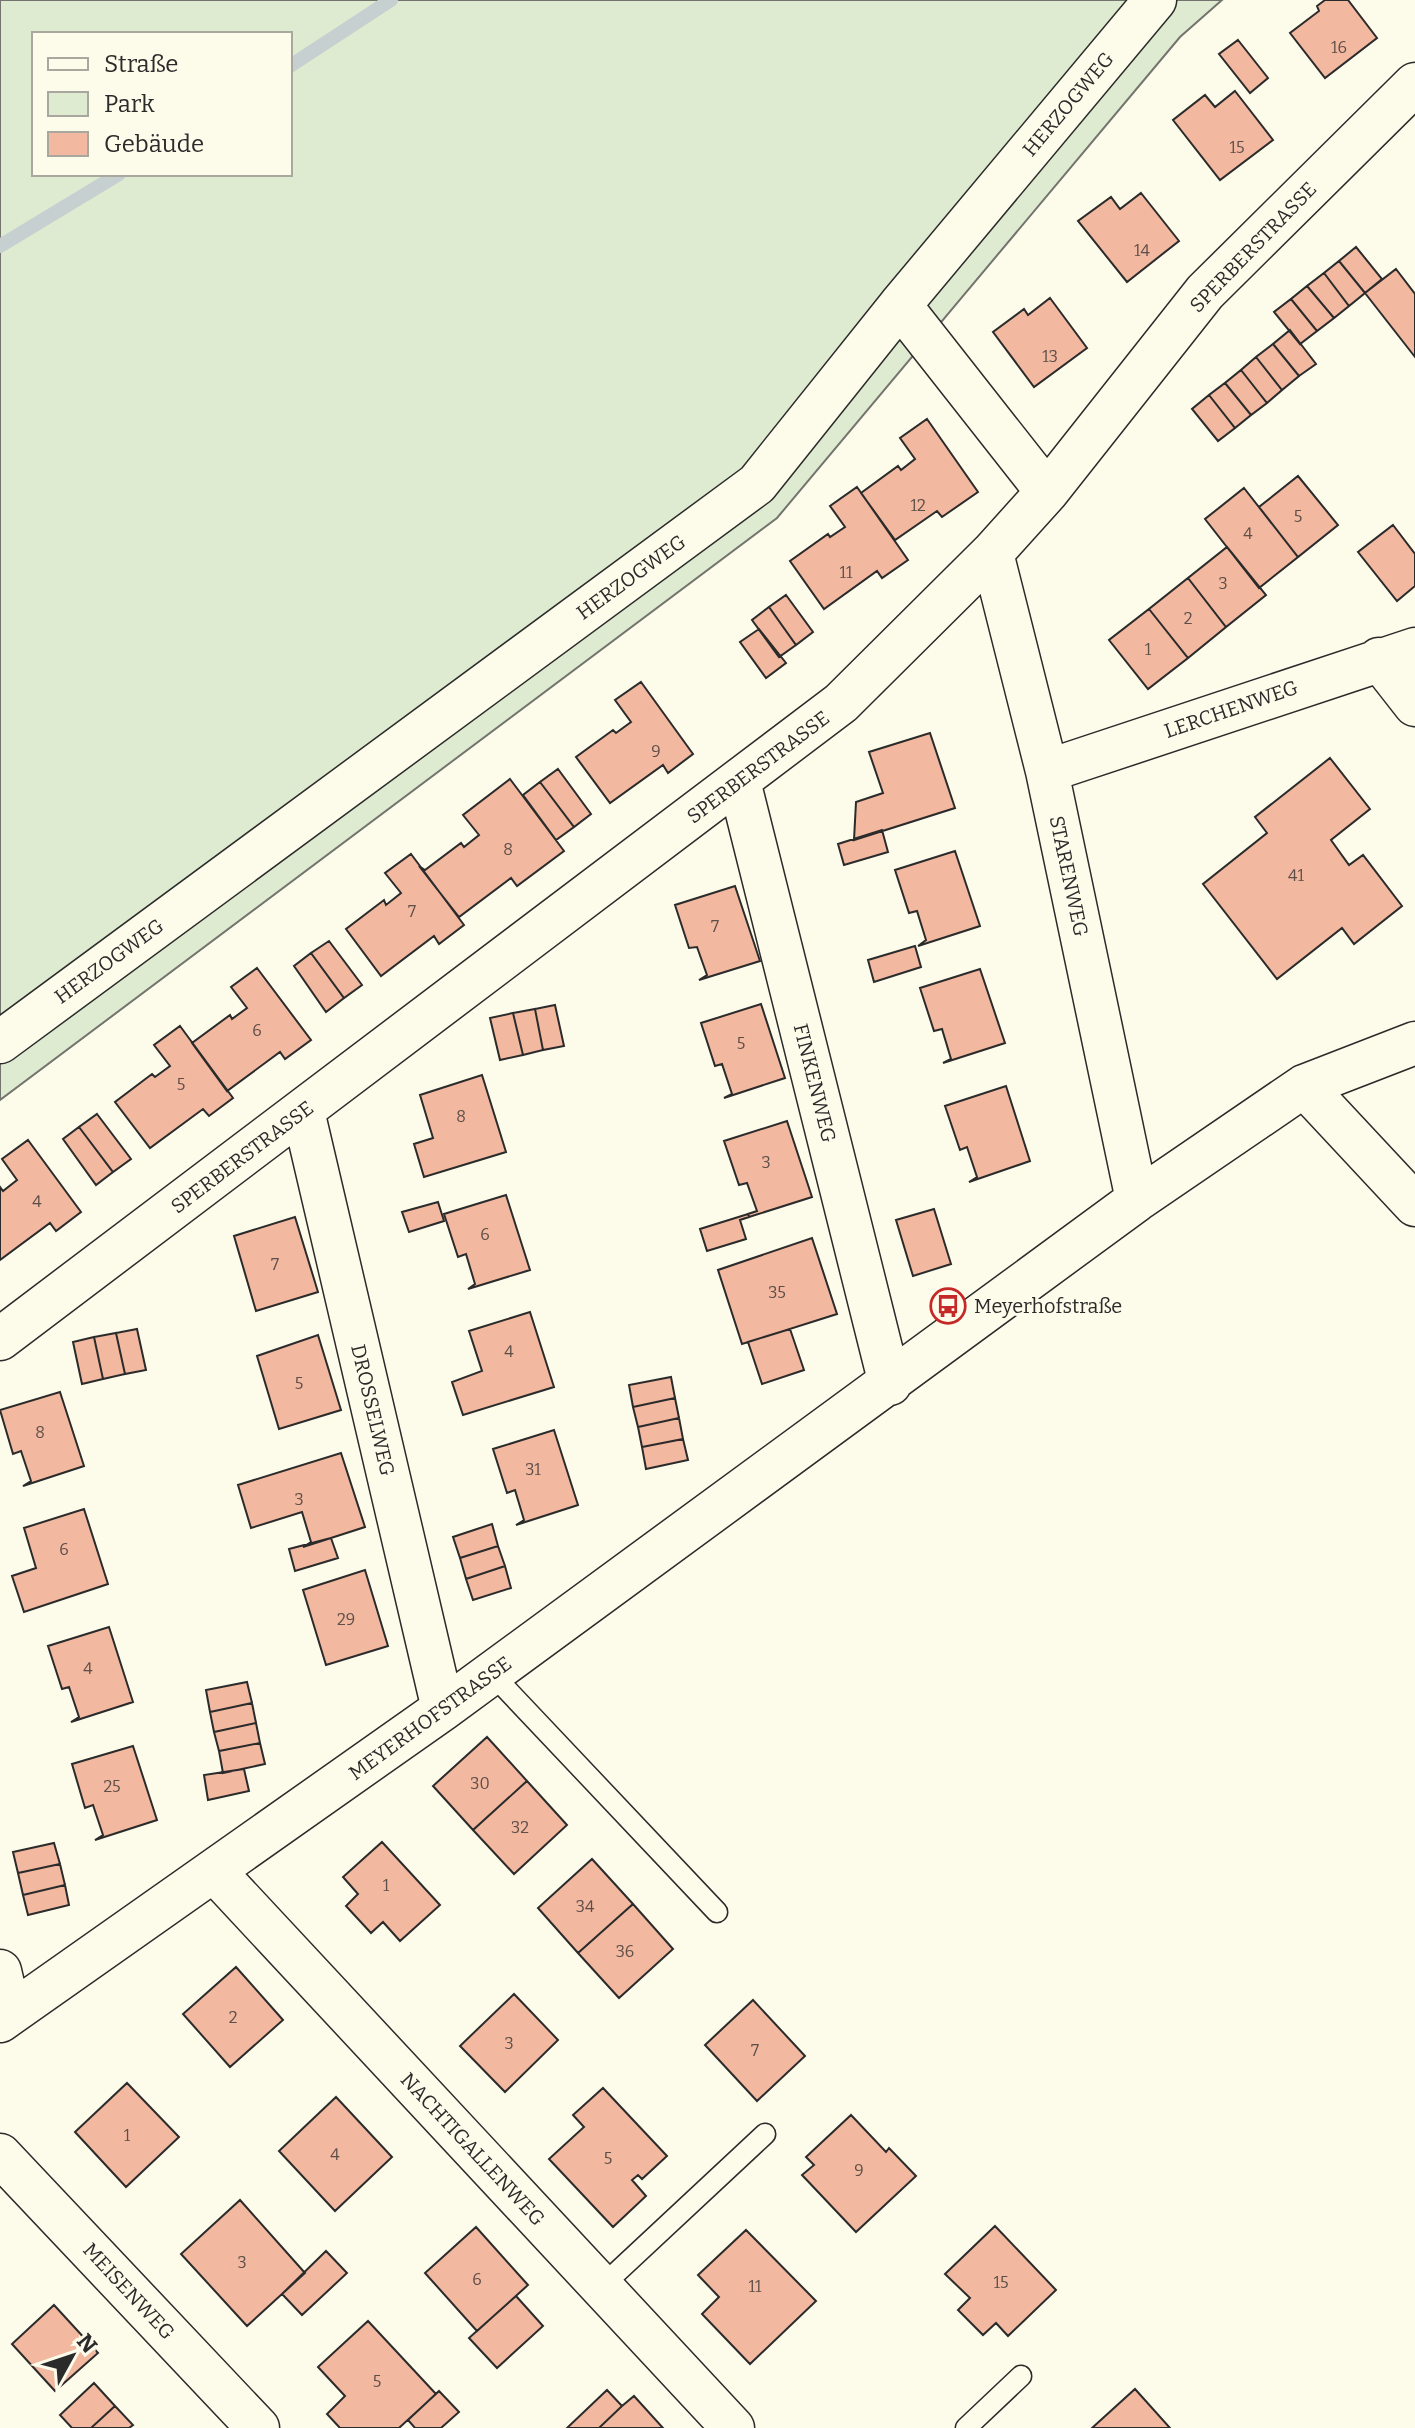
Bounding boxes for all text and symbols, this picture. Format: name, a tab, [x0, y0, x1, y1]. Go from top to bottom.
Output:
legend	[32, 32, 292, 176]
house number: 16	[1331, 38, 1347, 57]
street label: HERZOGWEG	[1017, 47, 1119, 161]
text: Straße	[104, 50, 178, 78]
text: Park	[104, 90, 155, 118]
text: Gebäude	[104, 130, 204, 158]
house number: 15	[1229, 138, 1245, 157]
street label: SPERBERSTRASSE	[1185, 177, 1321, 317]
house number: 14	[1134, 241, 1151, 260]
house number: 13	[1042, 347, 1058, 366]
house number: 12	[910, 496, 926, 515]
house number: 5	[1294, 507, 1302, 526]
house number: 4	[1243, 524, 1253, 543]
street label: HERZOGWEG	[572, 529, 690, 625]
house number: 11	[840, 563, 853, 582]
house number: 3	[1218, 574, 1228, 593]
house number: 2	[1184, 609, 1192, 628]
house number: 1	[1145, 640, 1152, 659]
street label: LERCHENWEG	[1161, 675, 1301, 743]
street label: SPERBERSTRASSE	[682, 706, 834, 828]
house number: 9	[651, 742, 661, 761]
street label: STARENWEG	[1045, 814, 1094, 939]
house number: 8	[503, 840, 513, 859]
house number: 41	[1288, 866, 1304, 885]
house number: 7	[408, 902, 416, 921]
street label: HERZOGWEG	[50, 913, 168, 1009]
house number: 7	[711, 917, 719, 936]
house number: 6	[252, 1021, 262, 1040]
street label: FINKENWEG	[789, 1021, 841, 1145]
house number: 5	[737, 1034, 745, 1053]
house number: 5	[177, 1075, 185, 1094]
street label: SPERBERSTRASSE	[166, 1096, 318, 1218]
house number: 8	[456, 1107, 466, 1126]
house number: 3	[761, 1153, 771, 1172]
house number: 4	[32, 1192, 42, 1211]
house number: 6	[480, 1225, 490, 1244]
house number: 7	[271, 1255, 279, 1274]
house number: 35	[768, 1283, 786, 1302]
bus stop icon: Meyerhofstraße	[929, 1287, 967, 1325]
place label: Meyerhofstraße	[974, 1294, 1122, 1318]
street label: DROSSELWEG	[346, 1342, 400, 1478]
house number: 4	[504, 1342, 514, 1361]
house number: 5	[295, 1374, 303, 1393]
house number: 8	[35, 1423, 45, 1442]
house number: 31	[525, 1460, 541, 1479]
house number: 3	[294, 1490, 304, 1509]
house number: 6	[59, 1540, 69, 1559]
house number: 29	[337, 1610, 355, 1629]
street label: MEYERHOFSTRASSE	[344, 1651, 516, 1785]
house number: 4	[83, 1659, 93, 1678]
house number: 30	[470, 1774, 490, 1793]
house number: 25	[103, 1777, 121, 1796]
house number: 32	[511, 1818, 529, 1837]
house number: 1	[383, 1876, 390, 1895]
house number: 34	[576, 1897, 595, 1916]
house number: 36	[616, 1942, 634, 1961]
house number: 2	[229, 2008, 237, 2027]
house number: 3	[504, 2034, 514, 2053]
house number: 7	[751, 2041, 759, 2060]
street label: NACHTIGALLENWEG	[396, 2068, 550, 2231]
house number: 1	[124, 2126, 131, 2145]
house number: 4	[330, 2145, 340, 2164]
house number: 5	[604, 2149, 612, 2168]
house number: 9	[854, 2161, 864, 2180]
street label: MEISENWEG	[78, 2238, 180, 2344]
house number: 3	[237, 2253, 247, 2272]
house number: 6	[472, 2270, 482, 2289]
house number: 15	[993, 2273, 1009, 2292]
house number: 11	[749, 2277, 762, 2296]
north arrow	[32, 2316, 112, 2396]
house number: 5	[373, 2372, 381, 2391]

